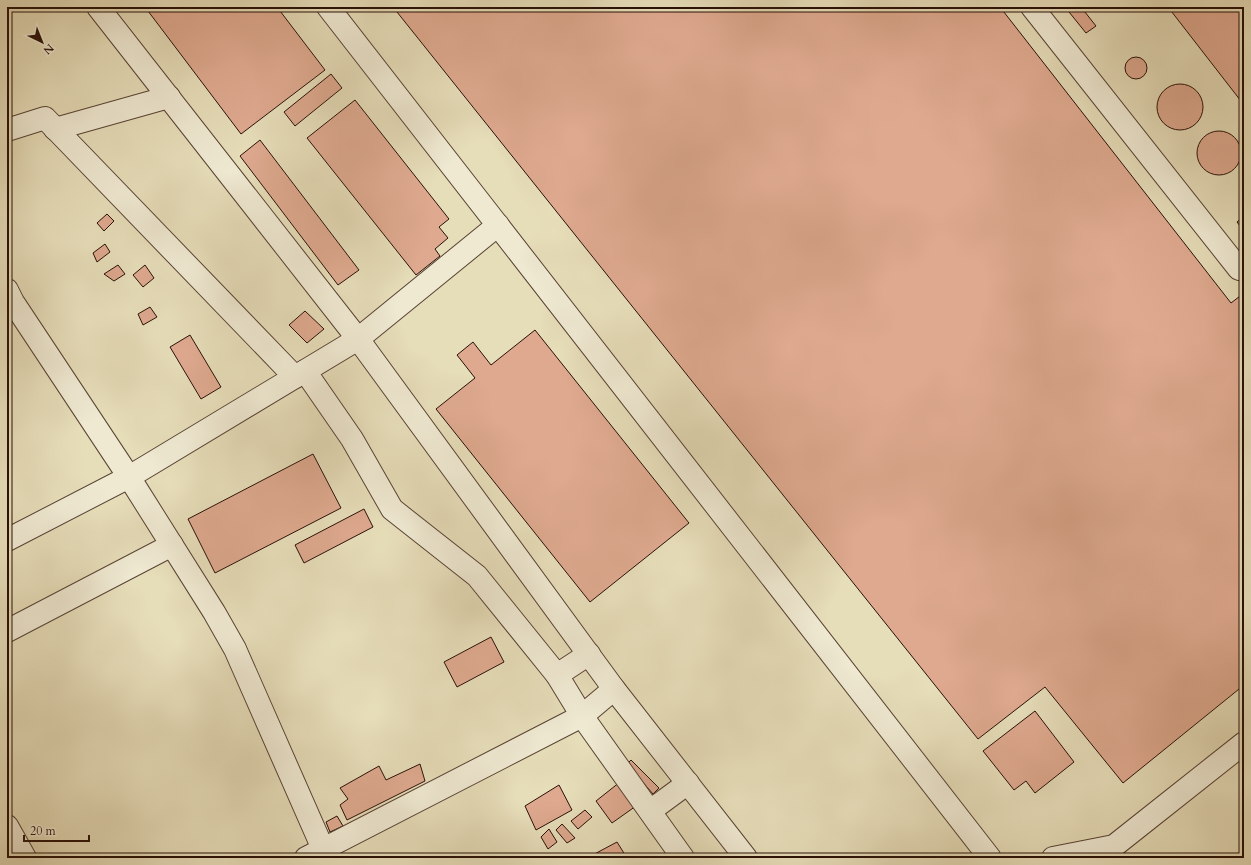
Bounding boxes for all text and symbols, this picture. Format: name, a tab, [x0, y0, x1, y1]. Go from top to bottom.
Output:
north arrow	[22, 22, 62, 62]
text: N	[40, 40, 57, 58]
scale bar	[24, 817, 89, 843]
text: 20 m	[30, 823, 57, 839]

